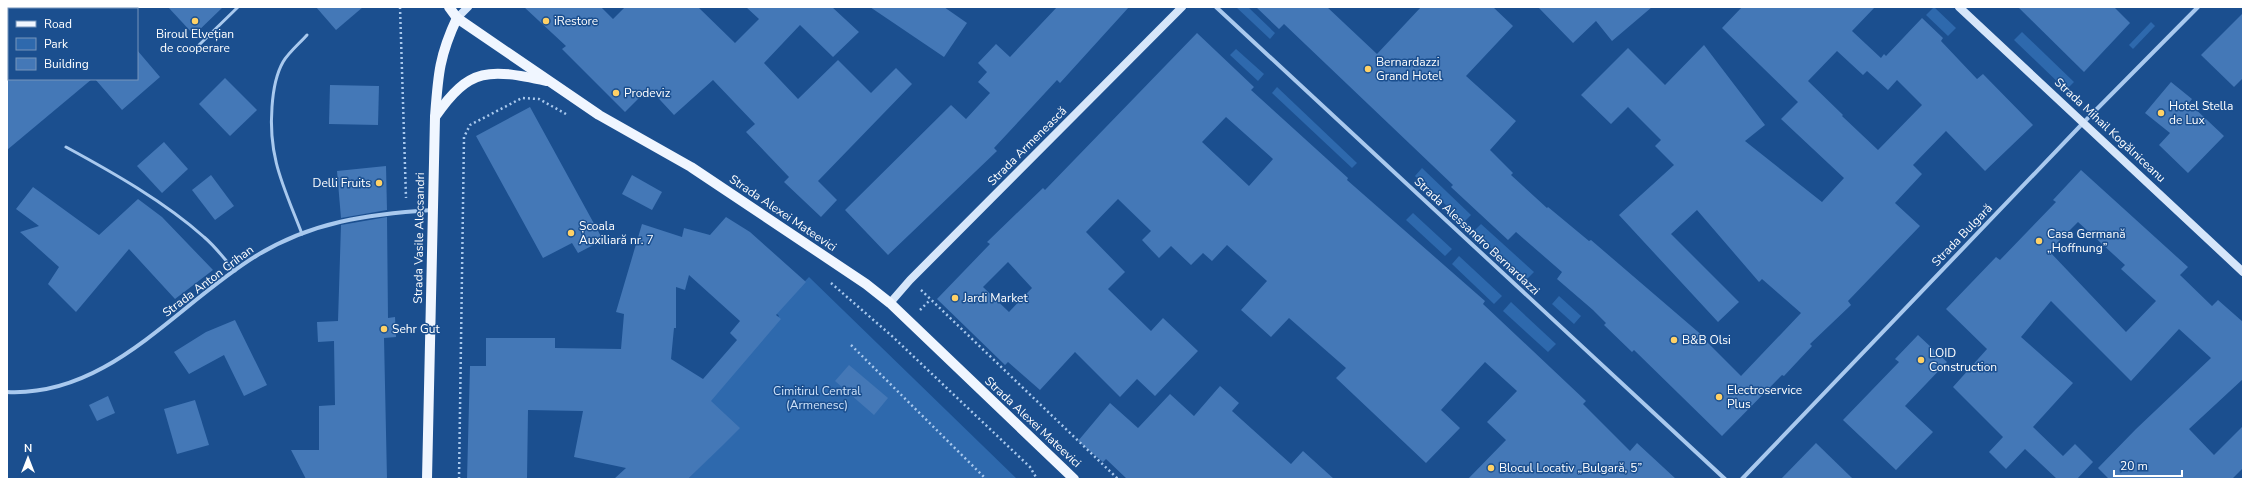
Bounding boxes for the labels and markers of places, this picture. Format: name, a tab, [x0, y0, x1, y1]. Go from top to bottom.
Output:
place label: iRestore	[554, 13, 598, 29]
marker: Biroul Elvețian de cooperare	[190, 16, 200, 26]
marker: iRestore	[541, 16, 551, 26]
place label: Biroul Elvețian de cooperare	[156, 26, 234, 56]
place label: Bernardazzi Grand Hotel	[1376, 54, 1442, 84]
marker: Bernardazzi Grand Hotel	[1363, 64, 1373, 74]
place label: Prodeviz	[624, 85, 671, 101]
marker: Prodeviz	[611, 88, 621, 98]
place label: Hotel Stella de Lux	[2169, 98, 2233, 128]
marker: Hotel Stella de Lux	[2156, 108, 2166, 118]
place label: Delli Fruits	[312, 175, 371, 191]
marker: Delli Fruits	[374, 178, 384, 188]
place label: Școala Auxiliară nr. 7	[579, 218, 654, 248]
place label: Casa Germană „Hoffnung”	[2047, 226, 2126, 256]
marker: Școala Auxiliară nr. 7	[566, 228, 576, 238]
marker: Casa Germană „Hoffnung”	[2034, 236, 2044, 246]
place label: Jardi Market	[962, 290, 1028, 306]
marker: Jardi Market	[950, 293, 960, 303]
place label: Sehr Gut	[392, 321, 440, 337]
marker: Sehr Gut	[379, 324, 389, 334]
place label: B&B Olsi	[1682, 332, 1731, 348]
marker: B&B Olsi	[1669, 335, 1679, 345]
place label: LOID Construction	[1929, 345, 1997, 375]
marker: LOID Construction	[1916, 355, 1926, 365]
place label: Electroservice Plus	[1727, 382, 1802, 412]
marker: Electroservice Plus	[1714, 392, 1724, 402]
place label: Blocul Locativ „Bulgară, 5”	[1499, 460, 1642, 476]
marker: Blocul Locativ „Bulgară, 5”	[1486, 463, 1496, 473]

